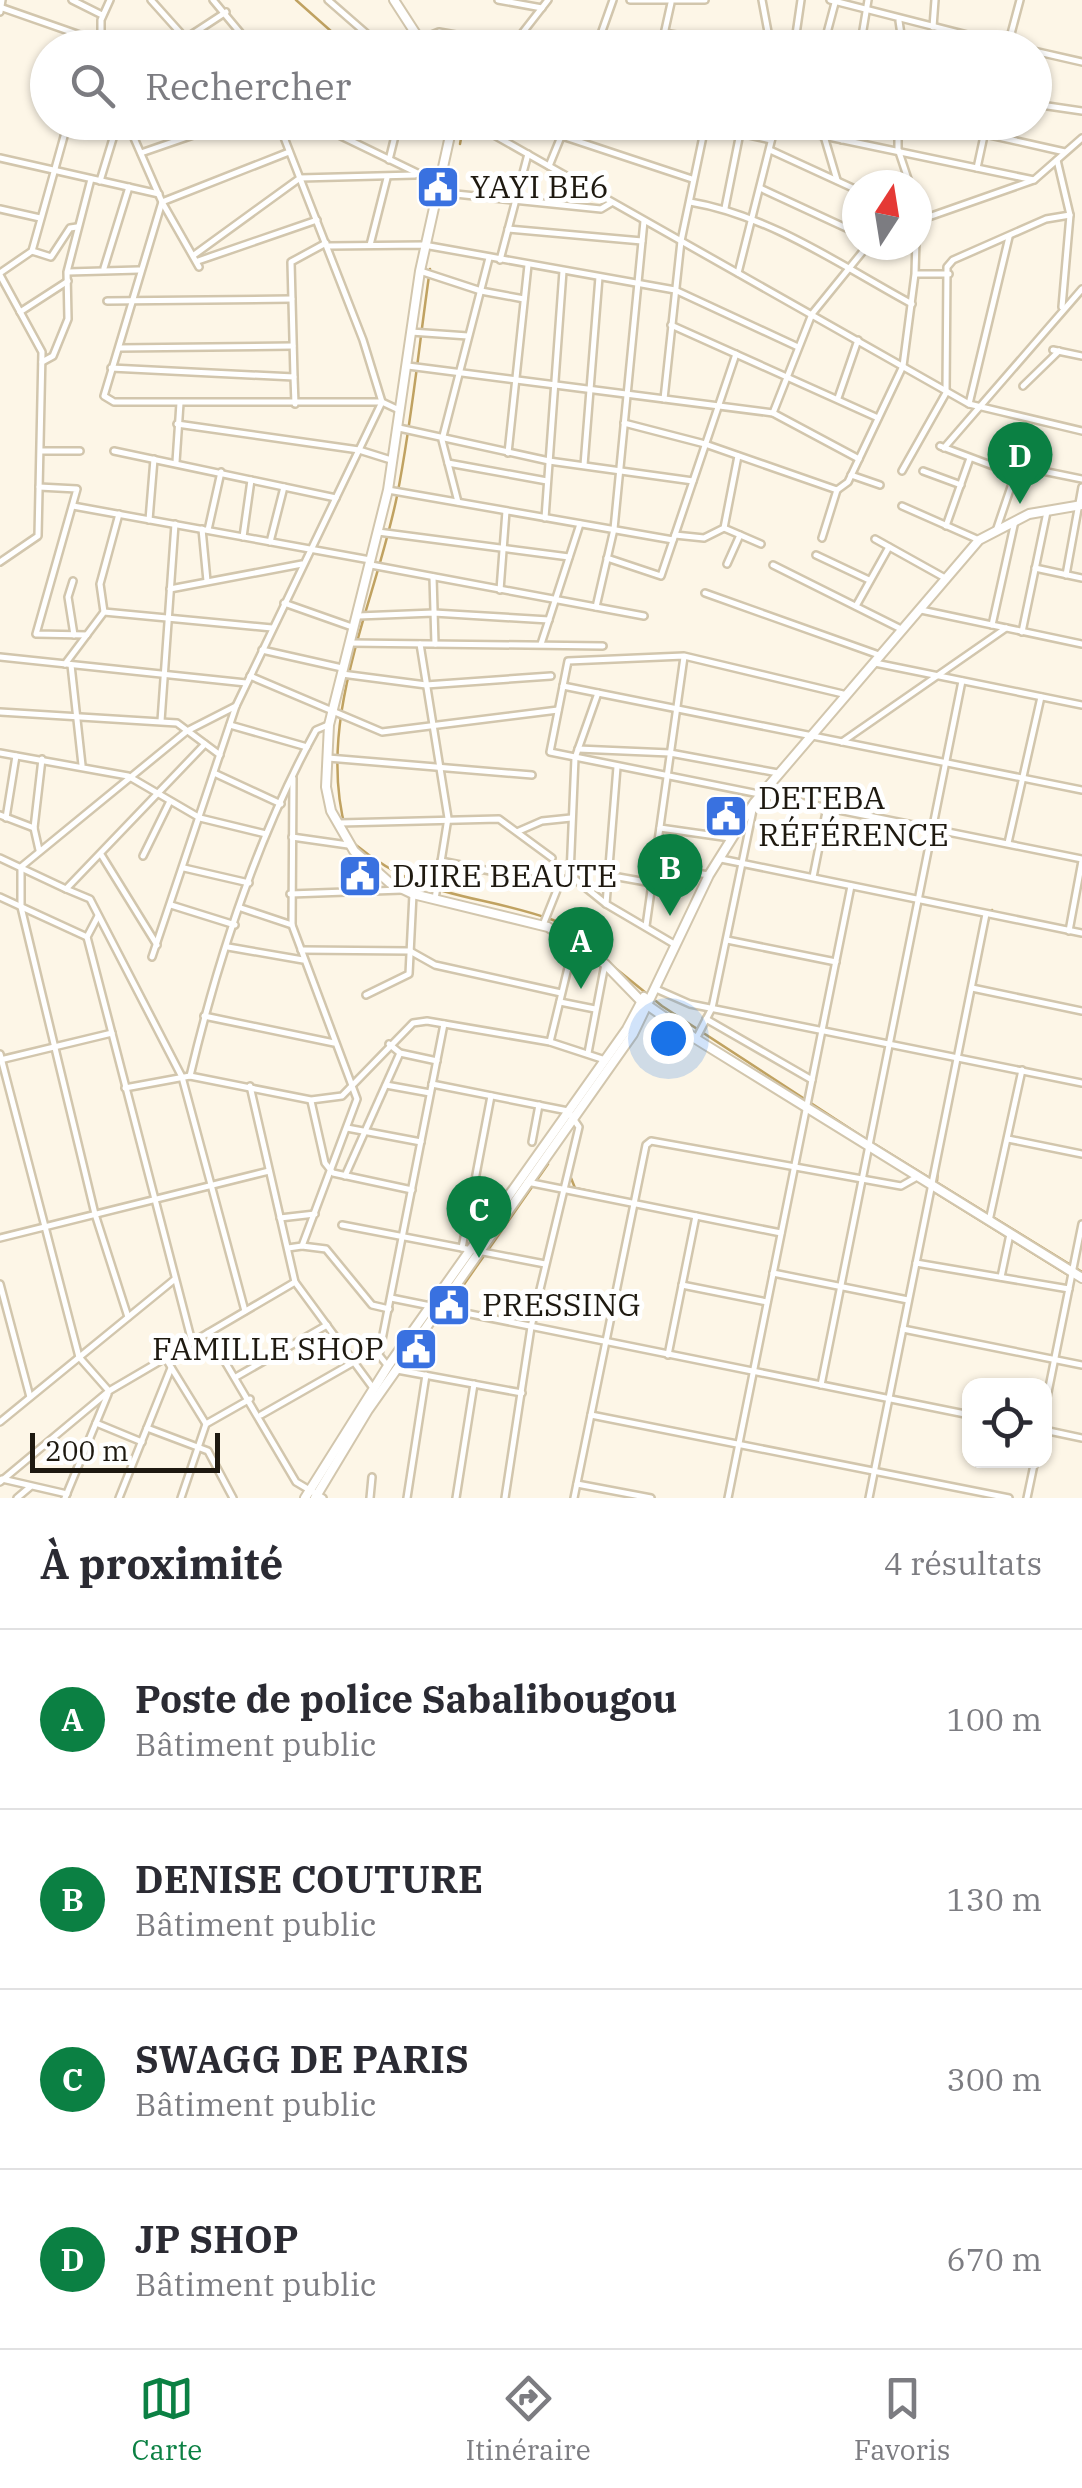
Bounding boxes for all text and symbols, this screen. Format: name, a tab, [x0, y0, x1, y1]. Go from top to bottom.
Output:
search box	[30, 30, 1052, 140]
icon: search	[65, 58, 120, 113]
text: Rechercher	[145, 61, 351, 110]
public building icon: YAYI BE6	[415, 164, 461, 210]
place label: YAYI BE6	[470, 165, 609, 207]
north arrow	[842, 170, 932, 260]
pin: D	[988, 422, 1052, 504]
place label: DETEBA RÉFÉRENCE	[758, 776, 949, 855]
public building icon: DETEBA RÉFÉRENCE	[703, 793, 749, 839]
pin: B	[638, 834, 702, 916]
public building icon: DJIRE BEAUTE	[337, 853, 383, 899]
place label: DJIRE BEAUTE	[392, 854, 617, 896]
pin: A	[548, 906, 614, 989]
your location	[643, 1013, 694, 1064]
pin: C	[446, 1176, 512, 1258]
public building icon: PRESSING	[426, 1282, 472, 1328]
place label: PRESSING	[482, 1283, 641, 1325]
public building icon: FAMILLE SHOP	[393, 1326, 439, 1372]
place label: FAMILLE SHOP	[152, 1327, 384, 1369]
map controls	[962, 1378, 1052, 1468]
button: locate	[962, 1378, 1052, 1468]
scale bar	[30, 1428, 220, 1472]
text: 200 m	[45, 1432, 129, 1469]
text: À proximité	[40, 1536, 283, 1591]
text: 4 résultats	[884, 1542, 1042, 1584]
text: Poste de police Sabalibougou	[135, 1674, 677, 1723]
text: A	[61, 1698, 84, 1740]
text: 100 m	[946, 1698, 1042, 1740]
text: Bâtiment public	[135, 1723, 377, 1765]
text: DENISE COUTURE	[135, 1854, 483, 1903]
text: B	[61, 1878, 84, 1920]
text: 130 m	[946, 1878, 1042, 1920]
text: Bâtiment public	[135, 1903, 377, 1945]
text: SWAGG DE PARIS	[135, 2034, 469, 2083]
text: C	[62, 2058, 83, 2100]
text: 300 m	[946, 2058, 1042, 2100]
text: Bâtiment public	[135, 2083, 377, 2125]
text: JP SHOP	[135, 2214, 299, 2263]
text: D	[60, 2238, 85, 2280]
text: 670 m	[946, 2238, 1042, 2280]
text: Bâtiment public	[135, 2263, 377, 2305]
tab: Carte	[132, 2371, 202, 2468]
tab: Itinéraire	[465, 2371, 591, 2468]
tab: Favoris	[854, 2371, 950, 2468]

